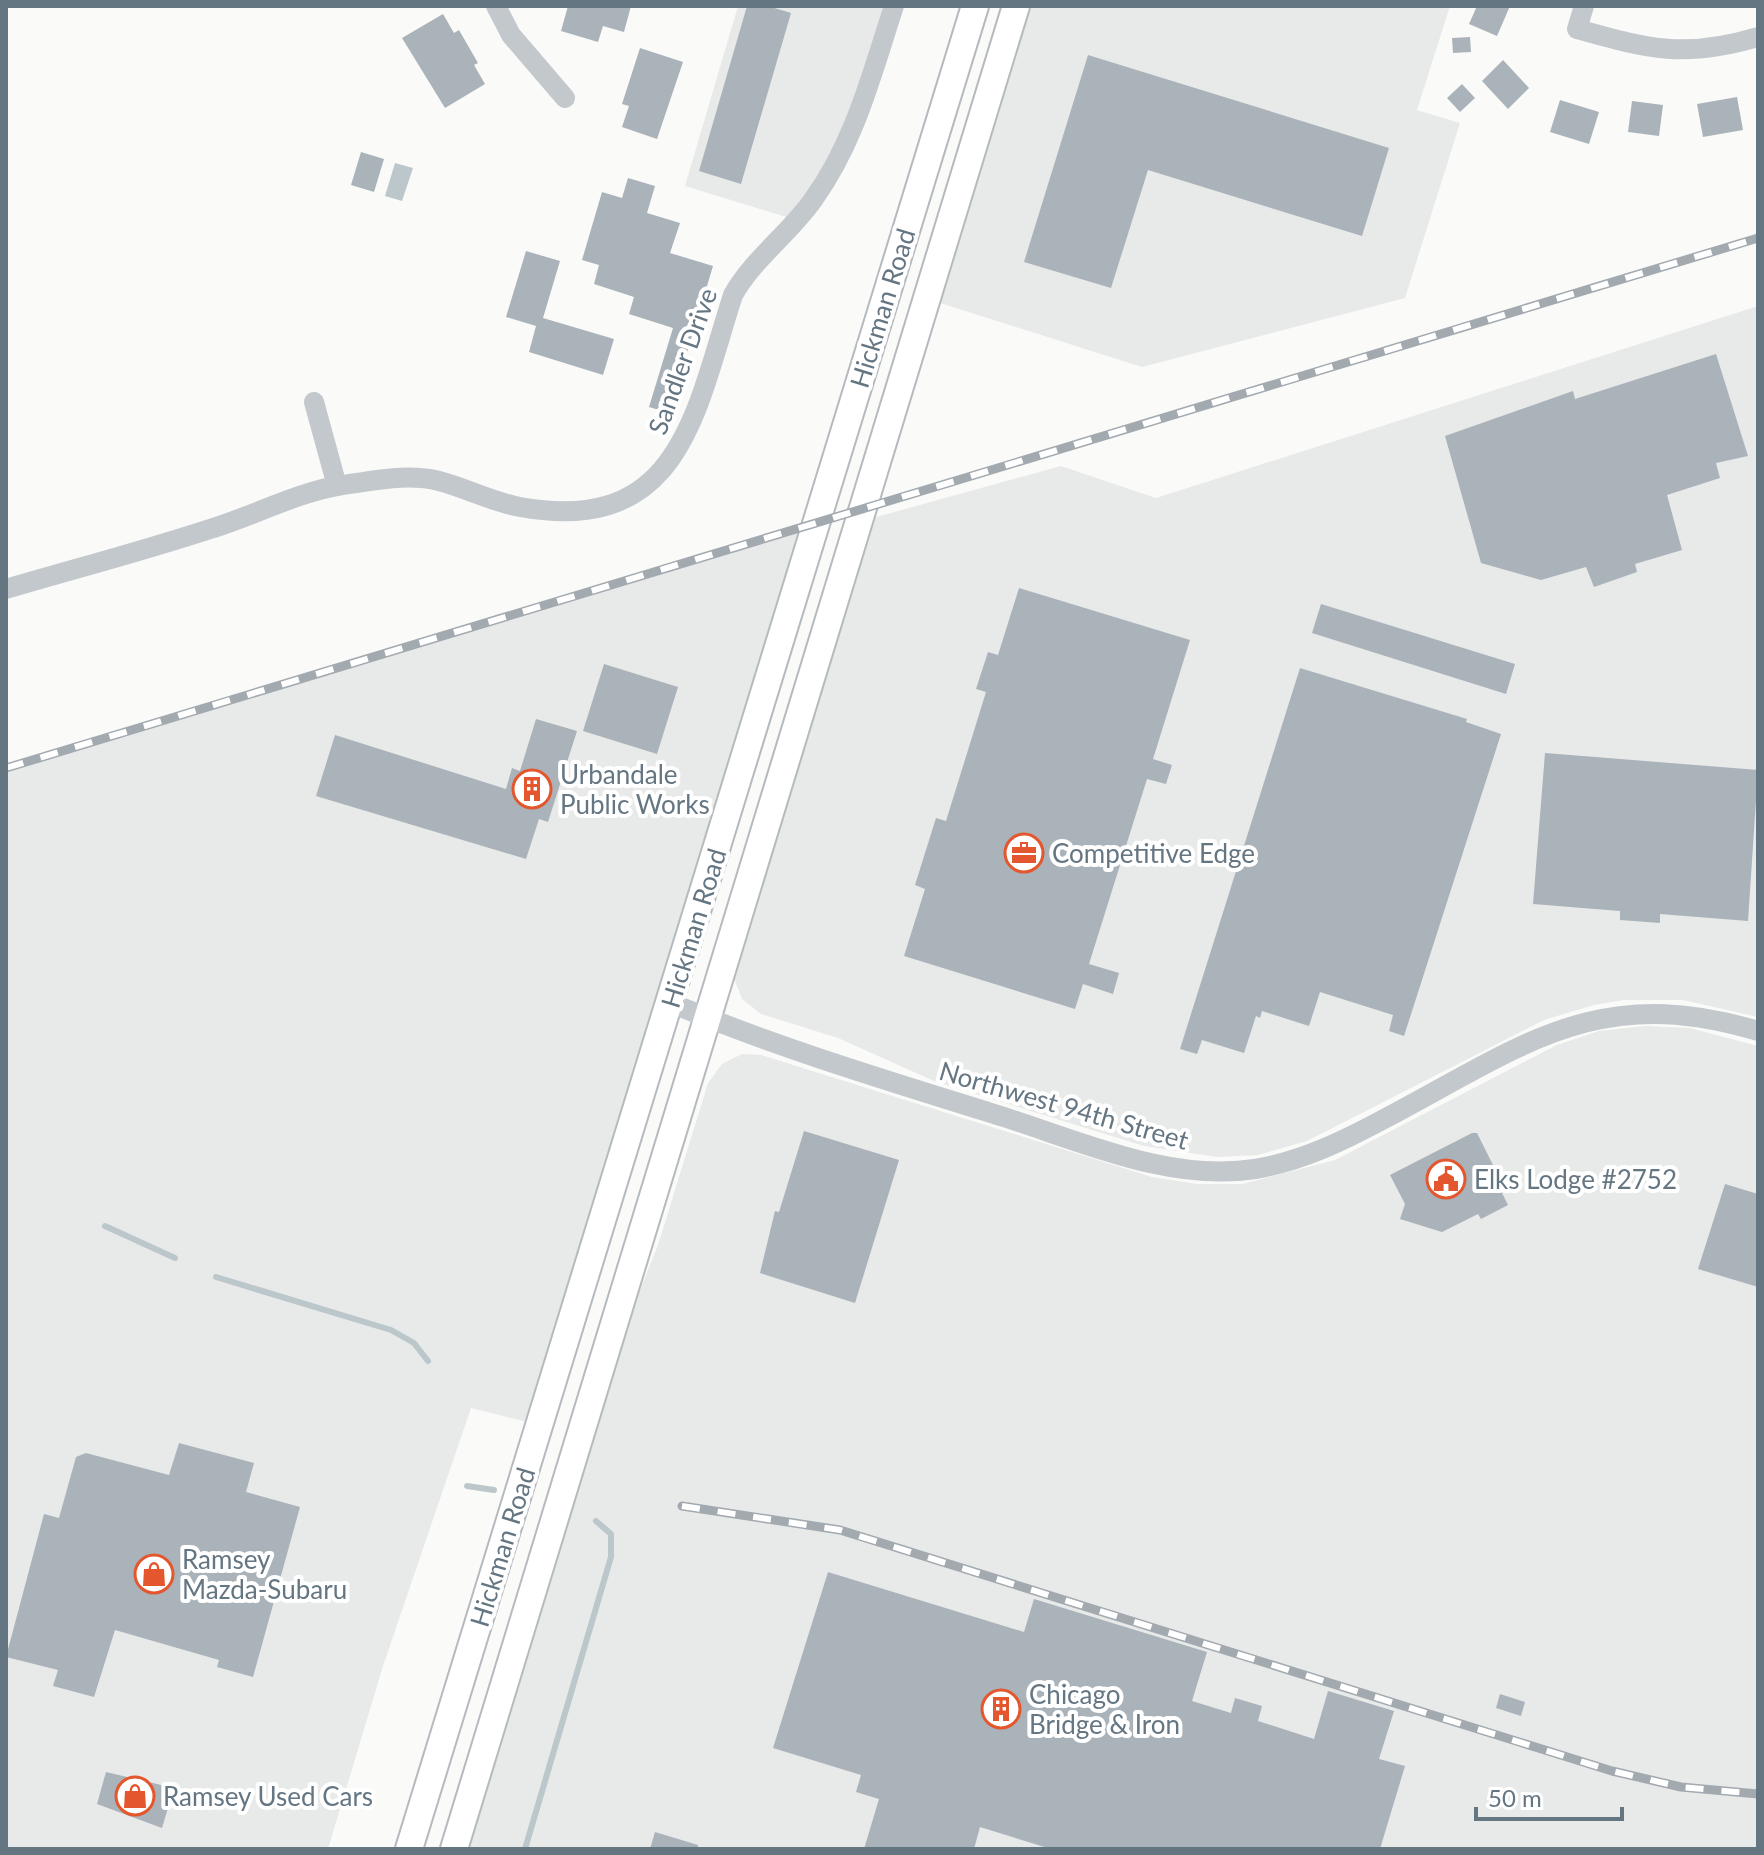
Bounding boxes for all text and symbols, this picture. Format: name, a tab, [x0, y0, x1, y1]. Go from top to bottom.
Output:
street label: Hickman Road	[843, 225, 921, 391]
street label: Sandler Drive	[641, 283, 723, 439]
place label: Urbandale Public Works	[560, 758, 710, 820]
building icon: Urbandale Public Works	[511, 768, 553, 810]
office icon: Competitive Edge	[1003, 832, 1045, 874]
place label: Competitive Edge	[1052, 837, 1255, 869]
street label: Hickman Road	[654, 845, 732, 1011]
street label: Northwest 94th Street	[936, 1054, 1193, 1156]
public building icon: Elks Lodge #2752	[1425, 1158, 1467, 1200]
place label: Elks Lodge #2752	[1474, 1163, 1677, 1195]
street label: Hickman Road	[463, 1464, 541, 1630]
place label: Ramsey Mazda-Subaru	[182, 1543, 347, 1605]
shop icon: Ramsey Mazda-Subaru	[133, 1553, 175, 1595]
place label: Chicago Bridge & Iron	[1029, 1678, 1180, 1740]
building icon: Chicago Bridge & Iron	[980, 1688, 1022, 1730]
scale bar	[1476, 1771, 1622, 1821]
shop icon: Ramsey Used Cars	[114, 1775, 156, 1817]
place label: Ramsey Used Cars	[163, 1780, 373, 1812]
text: 50 m	[1488, 1783, 1542, 1812]

